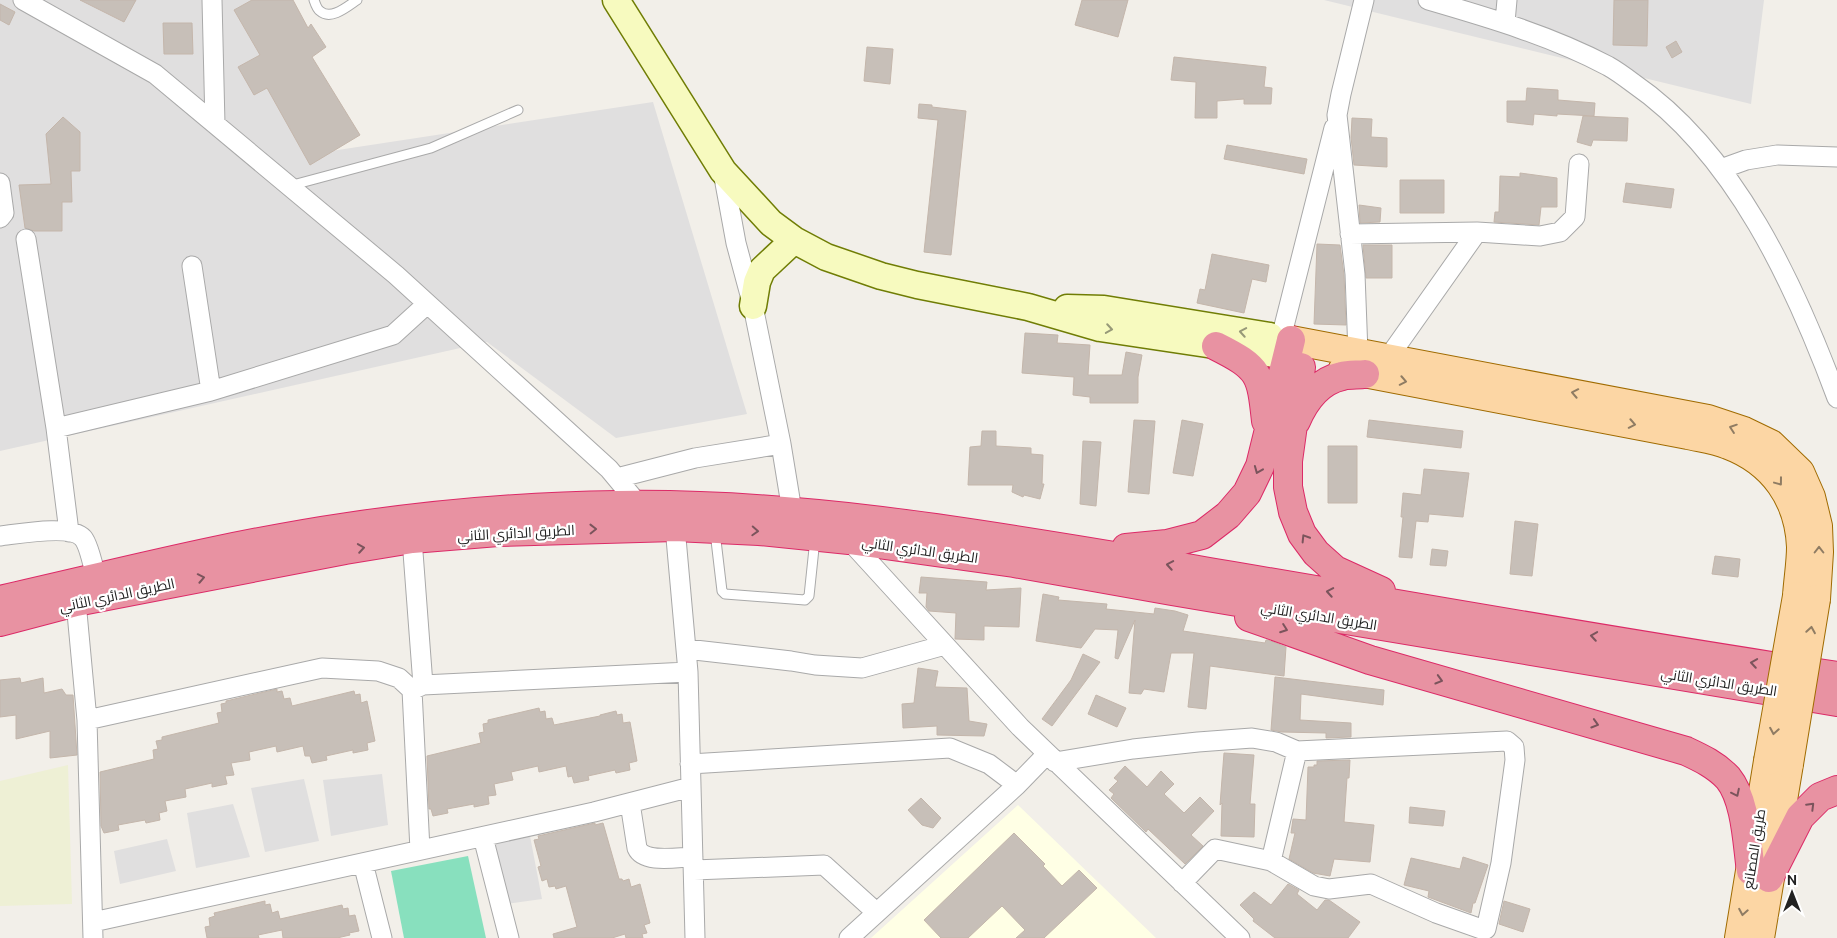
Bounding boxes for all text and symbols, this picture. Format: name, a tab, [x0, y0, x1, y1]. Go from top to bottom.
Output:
one-way arrow	[1105, 323, 1113, 334]
one-way arrow	[1239, 327, 1248, 337]
one-way arrow	[1399, 376, 1408, 386]
one-way arrow	[1570, 389, 1579, 399]
one-way arrow	[1628, 419, 1636, 429]
one-way arrow	[1730, 423, 1738, 433]
one-way arrow	[1253, 466, 1263, 474]
one-way arrow	[1773, 476, 1781, 485]
street label: الطريق الدائري الثاني	[457, 522, 575, 548]
one-way arrow	[589, 524, 597, 534]
one-way arrow	[751, 525, 759, 536]
street label: الطريق الدائري الثاني	[860, 534, 979, 570]
one-way arrow	[1302, 534, 1312, 543]
one-way arrow	[357, 543, 365, 553]
one-way arrow	[1814, 546, 1824, 554]
one-way arrow	[1166, 561, 1174, 571]
one-way arrow	[197, 573, 206, 583]
street label: الطريق الدائري الثاني	[58, 575, 177, 619]
one-way arrow	[1326, 588, 1335, 598]
street label: الطريق الدائري الثاني	[1259, 599, 1378, 637]
one-way arrow	[1280, 623, 1288, 633]
one-way arrow	[1806, 625, 1816, 634]
one-way arrow	[1590, 632, 1598, 642]
one-way arrow	[1750, 658, 1759, 668]
street label: الطريق الدائري الثاني	[1659, 665, 1778, 703]
one-way arrow	[1434, 674, 1442, 684]
one-way arrow	[1591, 718, 1599, 728]
one-way arrow	[1769, 726, 1779, 735]
one-way arrow	[1730, 788, 1740, 797]
one-way arrow	[1805, 803, 1814, 812]
street label: طريق المصانع	[1740, 808, 1769, 890]
north arrow	[1767, 868, 1817, 918]
text: N	[1787, 872, 1797, 888]
one-way arrow	[1739, 908, 1749, 917]

